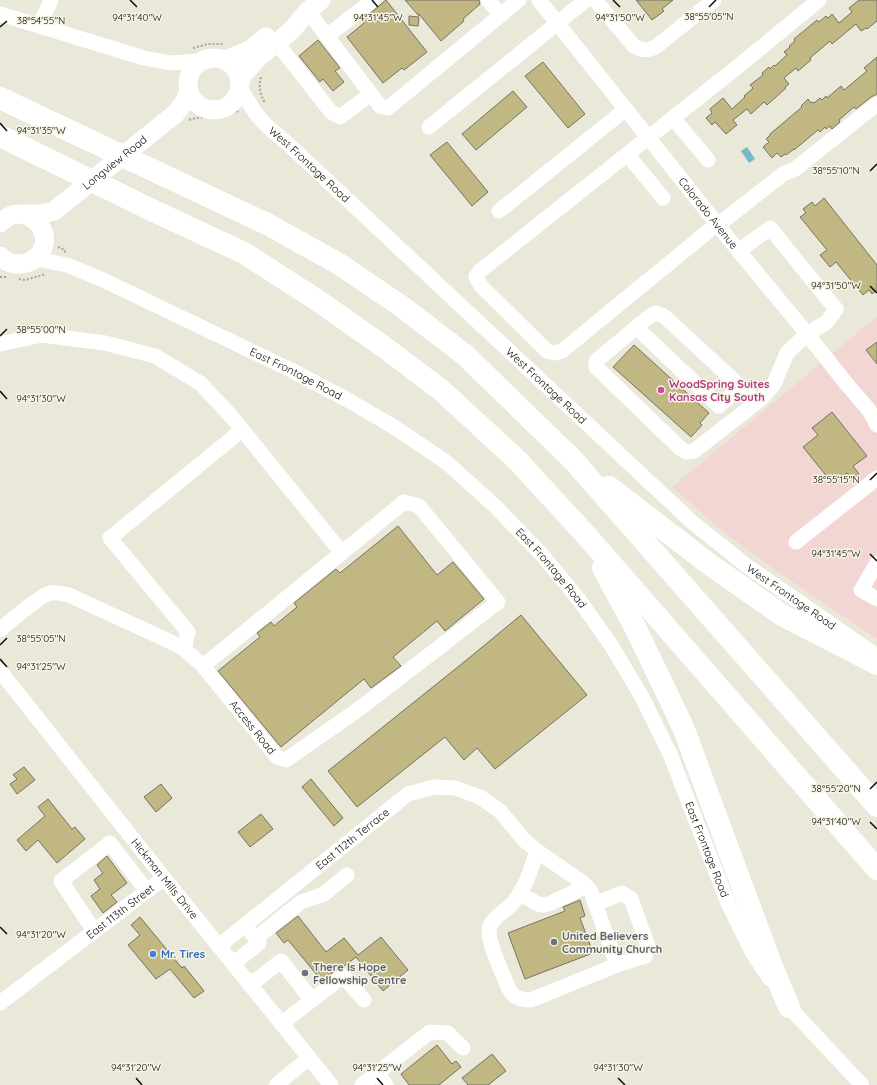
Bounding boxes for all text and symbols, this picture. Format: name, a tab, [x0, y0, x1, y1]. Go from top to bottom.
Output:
text: 38°55'05"N	[684, 10, 734, 23]
text: 94°31'40"W	[112, 11, 162, 24]
text: 94°31'45"W	[353, 11, 403, 24]
text: 94°31'50"W	[595, 11, 645, 24]
text: 38°54'55"N	[17, 14, 65, 27]
text: 94°31'35"W	[16, 124, 66, 137]
street label: West Frontage Road	[266, 124, 353, 205]
street label: Longview Road	[79, 132, 150, 193]
text: 38°55'10"N	[812, 164, 860, 177]
street label: Colorado Avenue	[675, 174, 741, 252]
text: 94°31'50"W	[811, 279, 861, 292]
text: 38°55'00"N	[16, 323, 66, 336]
street label: East Frontage Road	[248, 344, 345, 403]
street label: West Frontage Road	[503, 344, 589, 427]
place label: WoodSpring Suites Kansas City South	[669, 377, 769, 404]
marker: WoodSpring Suites Kansas City South	[656, 385, 666, 395]
text: 94°31'30"W	[16, 392, 66, 405]
text: 38°55'15"N	[812, 473, 860, 486]
street label: East Frontage Road	[513, 525, 590, 611]
text: 94°31'45"W	[811, 547, 861, 560]
street label: West Frontage Road	[744, 561, 839, 632]
text: 38°55'05"N	[16, 632, 66, 645]
text: 94°31'25"W	[16, 660, 66, 673]
street label: Access Road	[227, 697, 279, 757]
text: 38°55'20"N	[811, 782, 861, 795]
street label: East Frontage Road	[682, 799, 732, 899]
street label: East 112th Terrace	[313, 805, 392, 873]
text: 94°31'40"W	[811, 815, 861, 828]
street label: Hickman Mills Drive	[128, 835, 201, 922]
street label: East 113th Street	[83, 881, 157, 942]
text: 94°31'20"W	[16, 928, 66, 941]
place label: United Believers Community Church	[562, 929, 662, 956]
marker: United Believers Community Church	[549, 937, 559, 947]
place label: Mr. Tires	[161, 947, 205, 961]
marker: Mr. Tires	[148, 949, 158, 959]
place label: There Is Hope Fellowship Centre	[313, 960, 407, 987]
marker: There Is Hope Fellowship Centre	[300, 968, 310, 978]
text: 94°31'20"W	[111, 1061, 161, 1074]
text: 94°31'25"W	[352, 1061, 402, 1074]
text: 94°31'30"W	[593, 1061, 643, 1074]

